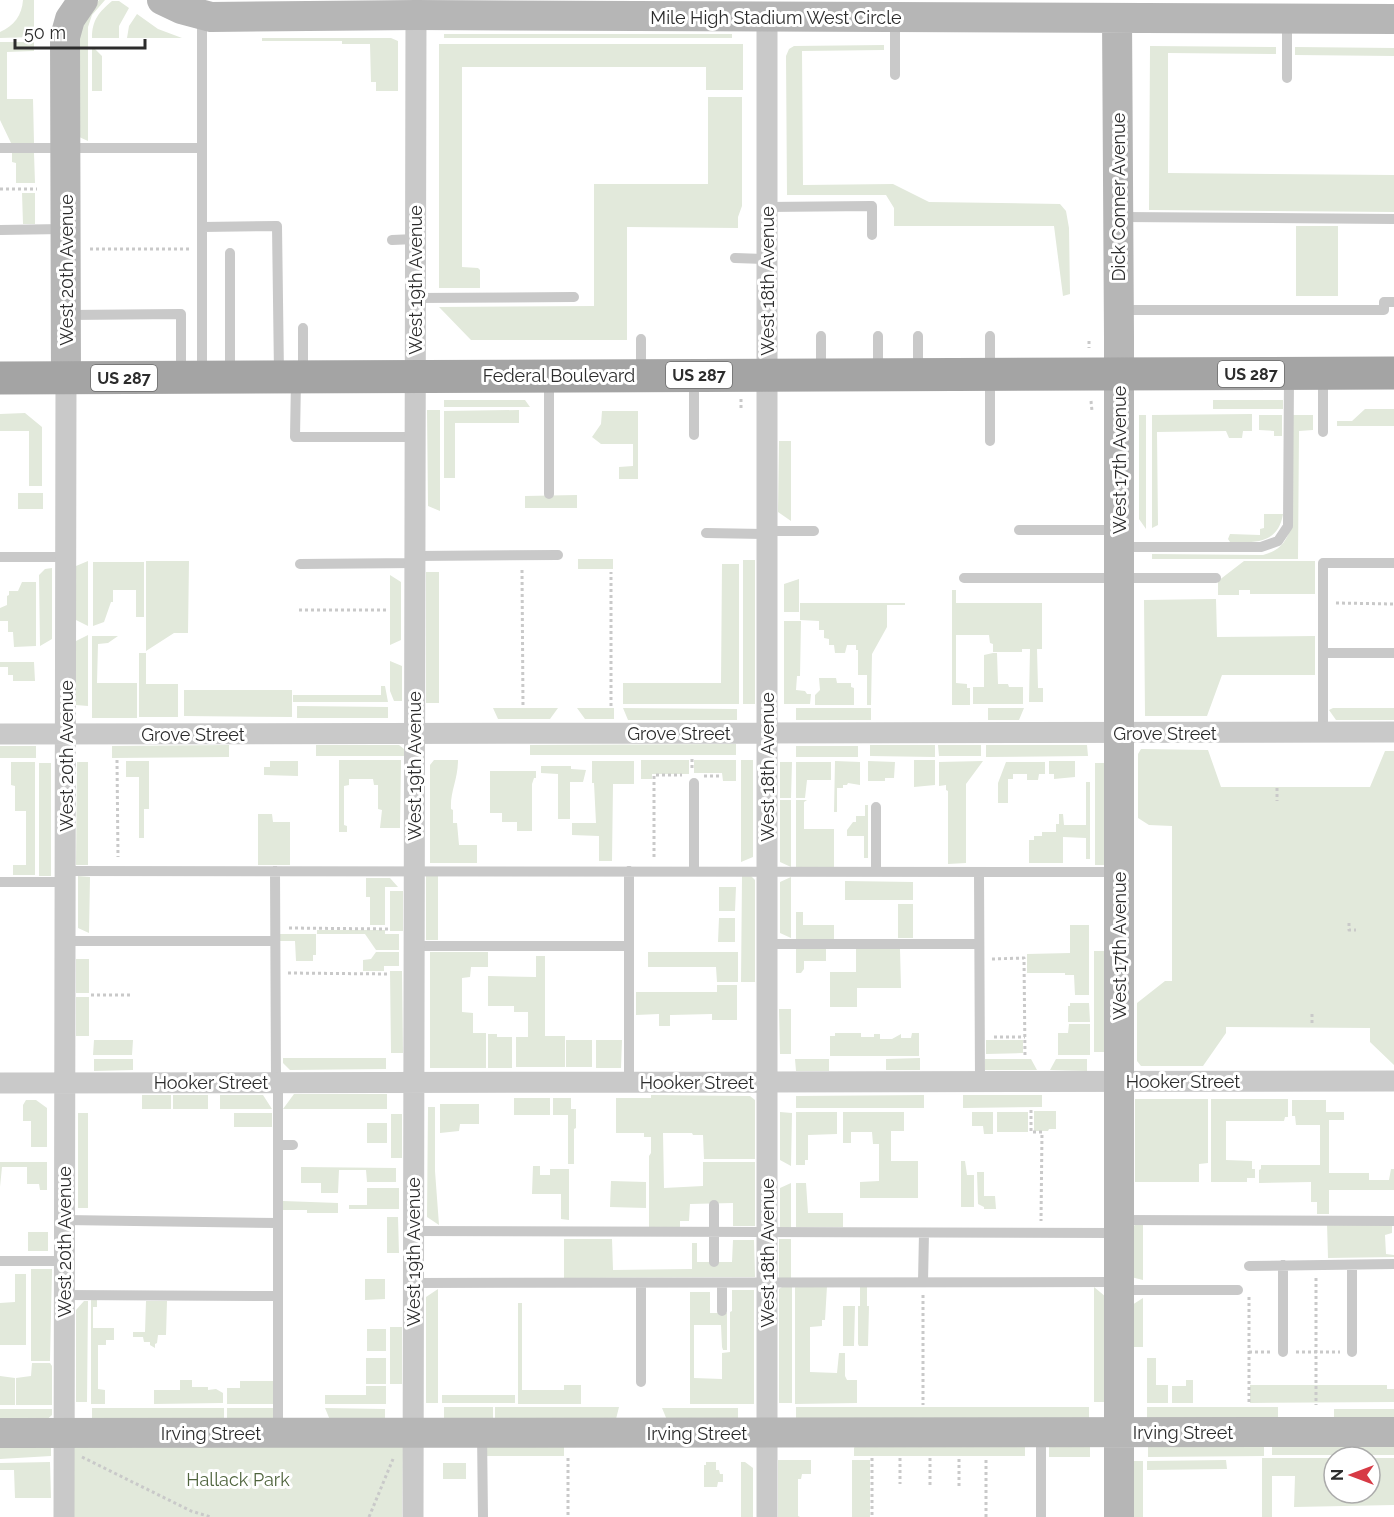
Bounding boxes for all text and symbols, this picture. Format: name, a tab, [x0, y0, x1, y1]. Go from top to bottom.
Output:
street label: Mile High Stadium West Circle	[650, 7, 902, 28]
scale bar	[15, 12, 146, 50]
text: 50 m	[24, 22, 66, 43]
street label: Dick Conner Avenue	[1108, 112, 1129, 281]
street label: West 20th Avenue	[56, 194, 77, 346]
street label: West 19th Avenue	[405, 205, 426, 355]
street label: West 18th Avenue	[757, 206, 778, 356]
road number: US 287	[1218, 361, 1284, 387]
road number: US 287	[666, 362, 732, 388]
road number: US 287	[91, 365, 157, 391]
street label: Federal Boulevard	[483, 365, 635, 386]
street label: West 17th Avenue	[1109, 385, 1130, 534]
street label: West 20th Avenue	[56, 680, 77, 832]
street label: West 19th Avenue	[404, 691, 425, 841]
street label: West 18th Avenue	[757, 692, 778, 842]
street label: Grove Street	[627, 723, 731, 744]
street label: Grove Street	[1113, 723, 1217, 744]
street label: Grove Street	[141, 724, 245, 745]
street label: West 17th Avenue	[1109, 871, 1130, 1020]
street label: Hooker Street	[1126, 1071, 1240, 1092]
street label: Hooker Street	[154, 1072, 268, 1093]
street label: Hooker Street	[640, 1072, 754, 1093]
street label: West 20th Avenue	[54, 1166, 75, 1318]
street label: West 19th Avenue	[403, 1177, 424, 1327]
street label: West 18th Avenue	[757, 1178, 778, 1328]
street label: Irving Street	[1133, 1422, 1233, 1443]
street label: Irving Street	[161, 1423, 261, 1444]
street label: Irving Street	[647, 1423, 747, 1444]
north arrow	[1322, 1445, 1382, 1505]
park label: Hallack Park	[186, 1469, 290, 1490]
text: N	[1328, 1469, 1347, 1481]

